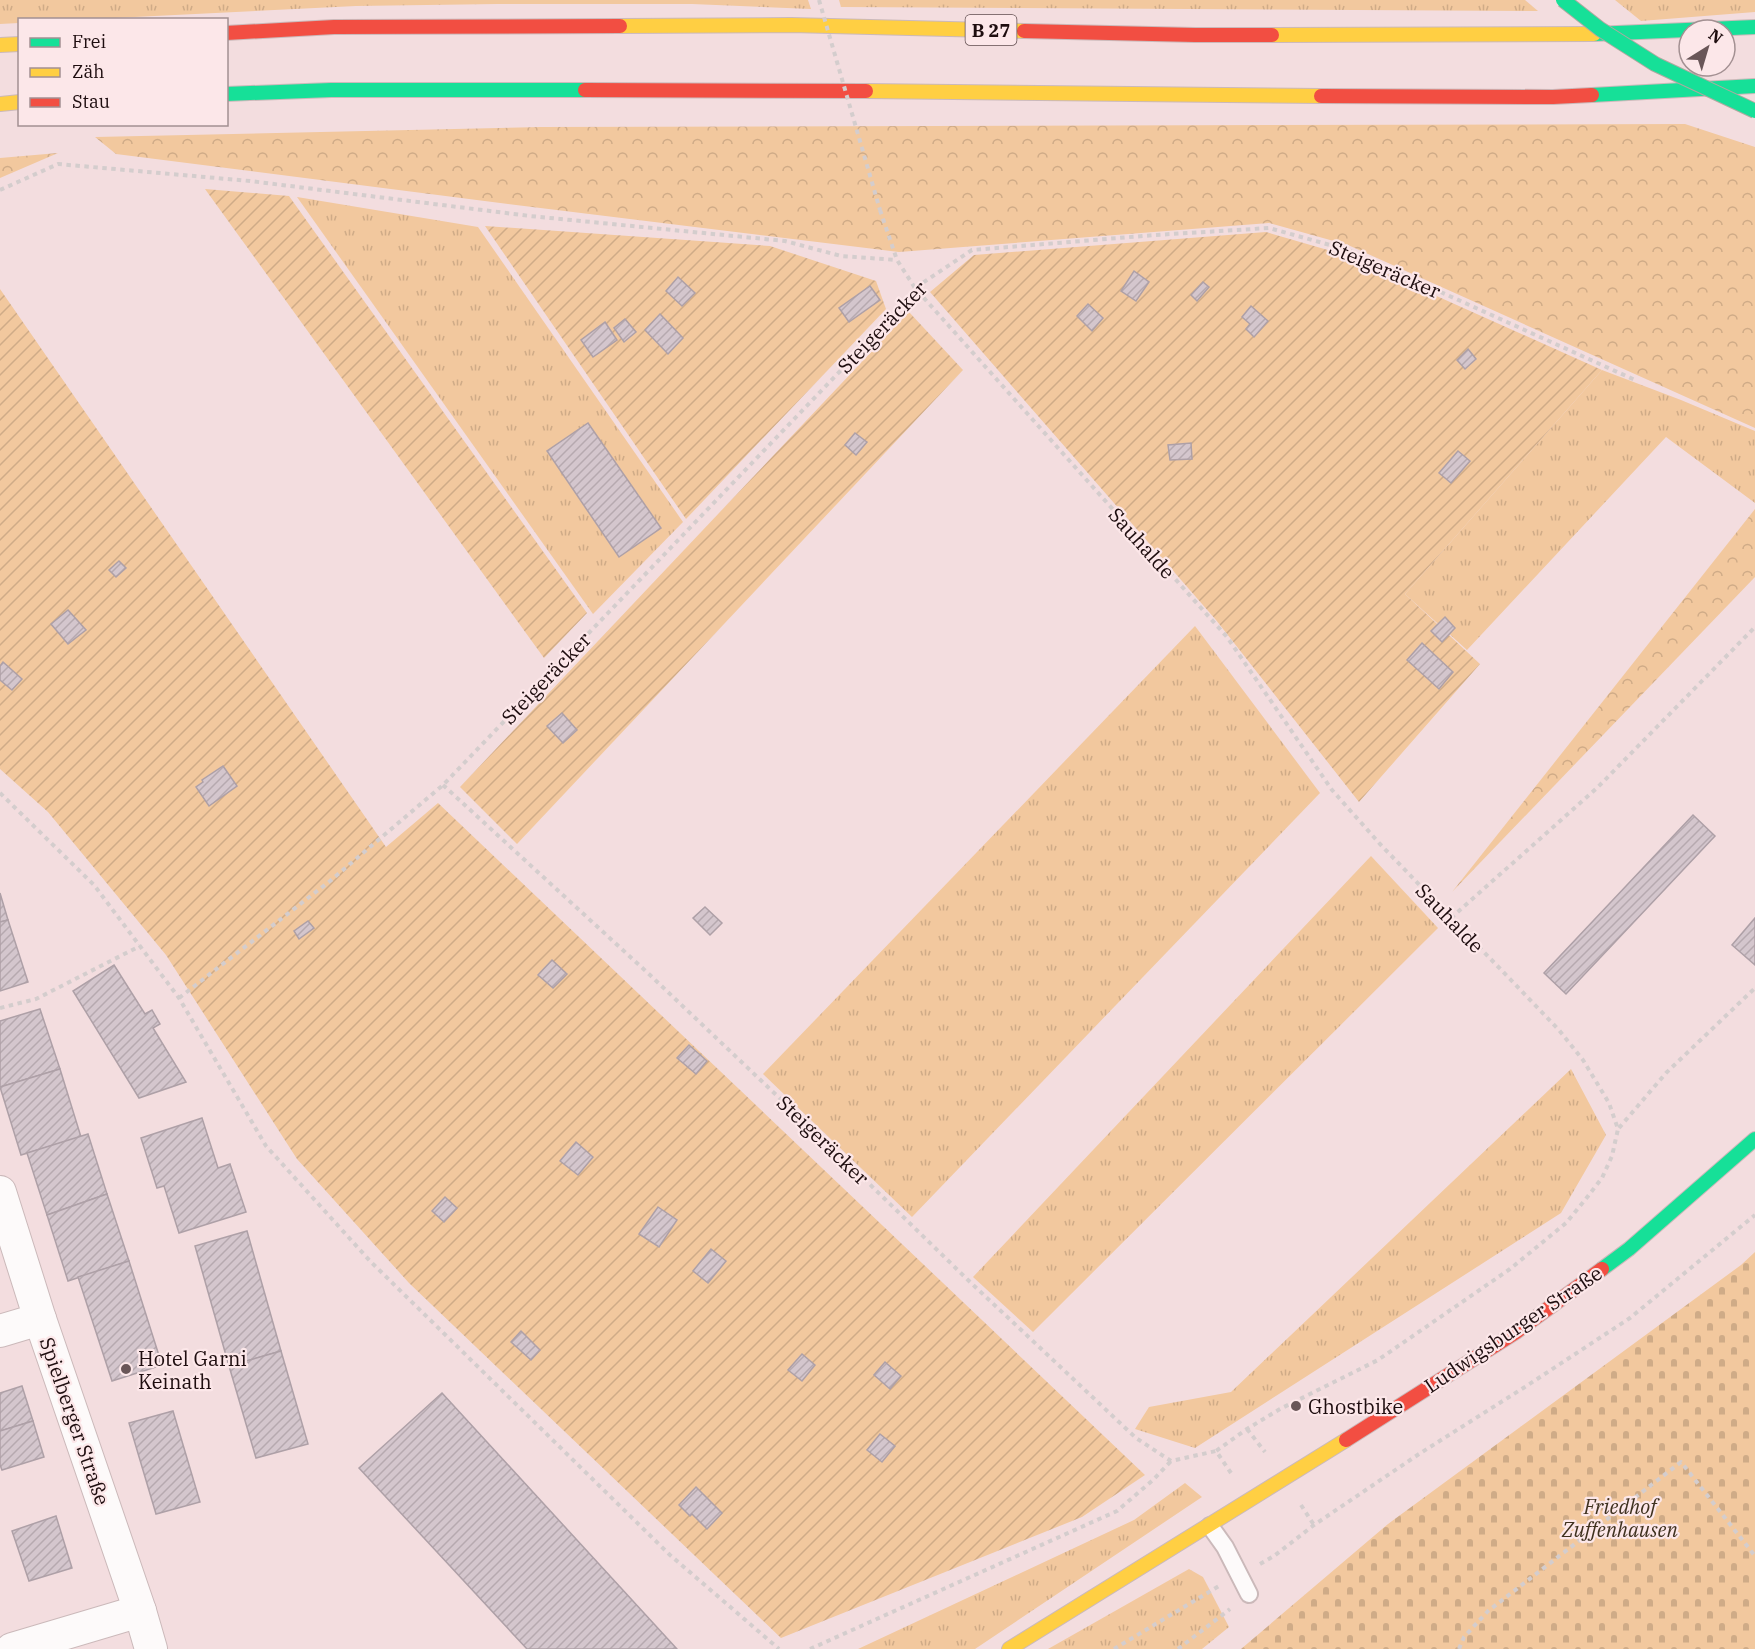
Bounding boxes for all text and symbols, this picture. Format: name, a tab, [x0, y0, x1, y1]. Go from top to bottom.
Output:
road number: B 27	[966, 15, 1016, 45]
legend	[18, 18, 228, 126]
north arrow	[1677, 18, 1737, 78]
text: N	[1705, 24, 1727, 48]
text: Frei	[72, 30, 106, 53]
text: Zäh	[72, 60, 105, 83]
text: Stau	[72, 90, 110, 113]
street label: Steigeräcker	[1325, 233, 1445, 305]
street label: Steigeräcker	[831, 275, 933, 379]
street label: Sauhalde	[1103, 502, 1181, 584]
street label: Steigeräcker	[495, 626, 597, 730]
street label: Sauhalde	[1410, 877, 1490, 959]
street label: Steigeräcker	[771, 1089, 875, 1191]
street label: Ludwigsburger Straße	[1419, 1259, 1607, 1399]
street label: Spielberger Straße	[34, 1333, 116, 1509]
place label: Hotel Garni Keinath	[138, 1345, 247, 1395]
marker: Hotel Garni Keinath	[119, 1362, 133, 1376]
place label: Ghostbike	[1308, 1393, 1403, 1420]
marker: Ghostbike	[1289, 1399, 1303, 1413]
park label: Friedhof Zuffenhausen	[1561, 1493, 1679, 1543]

